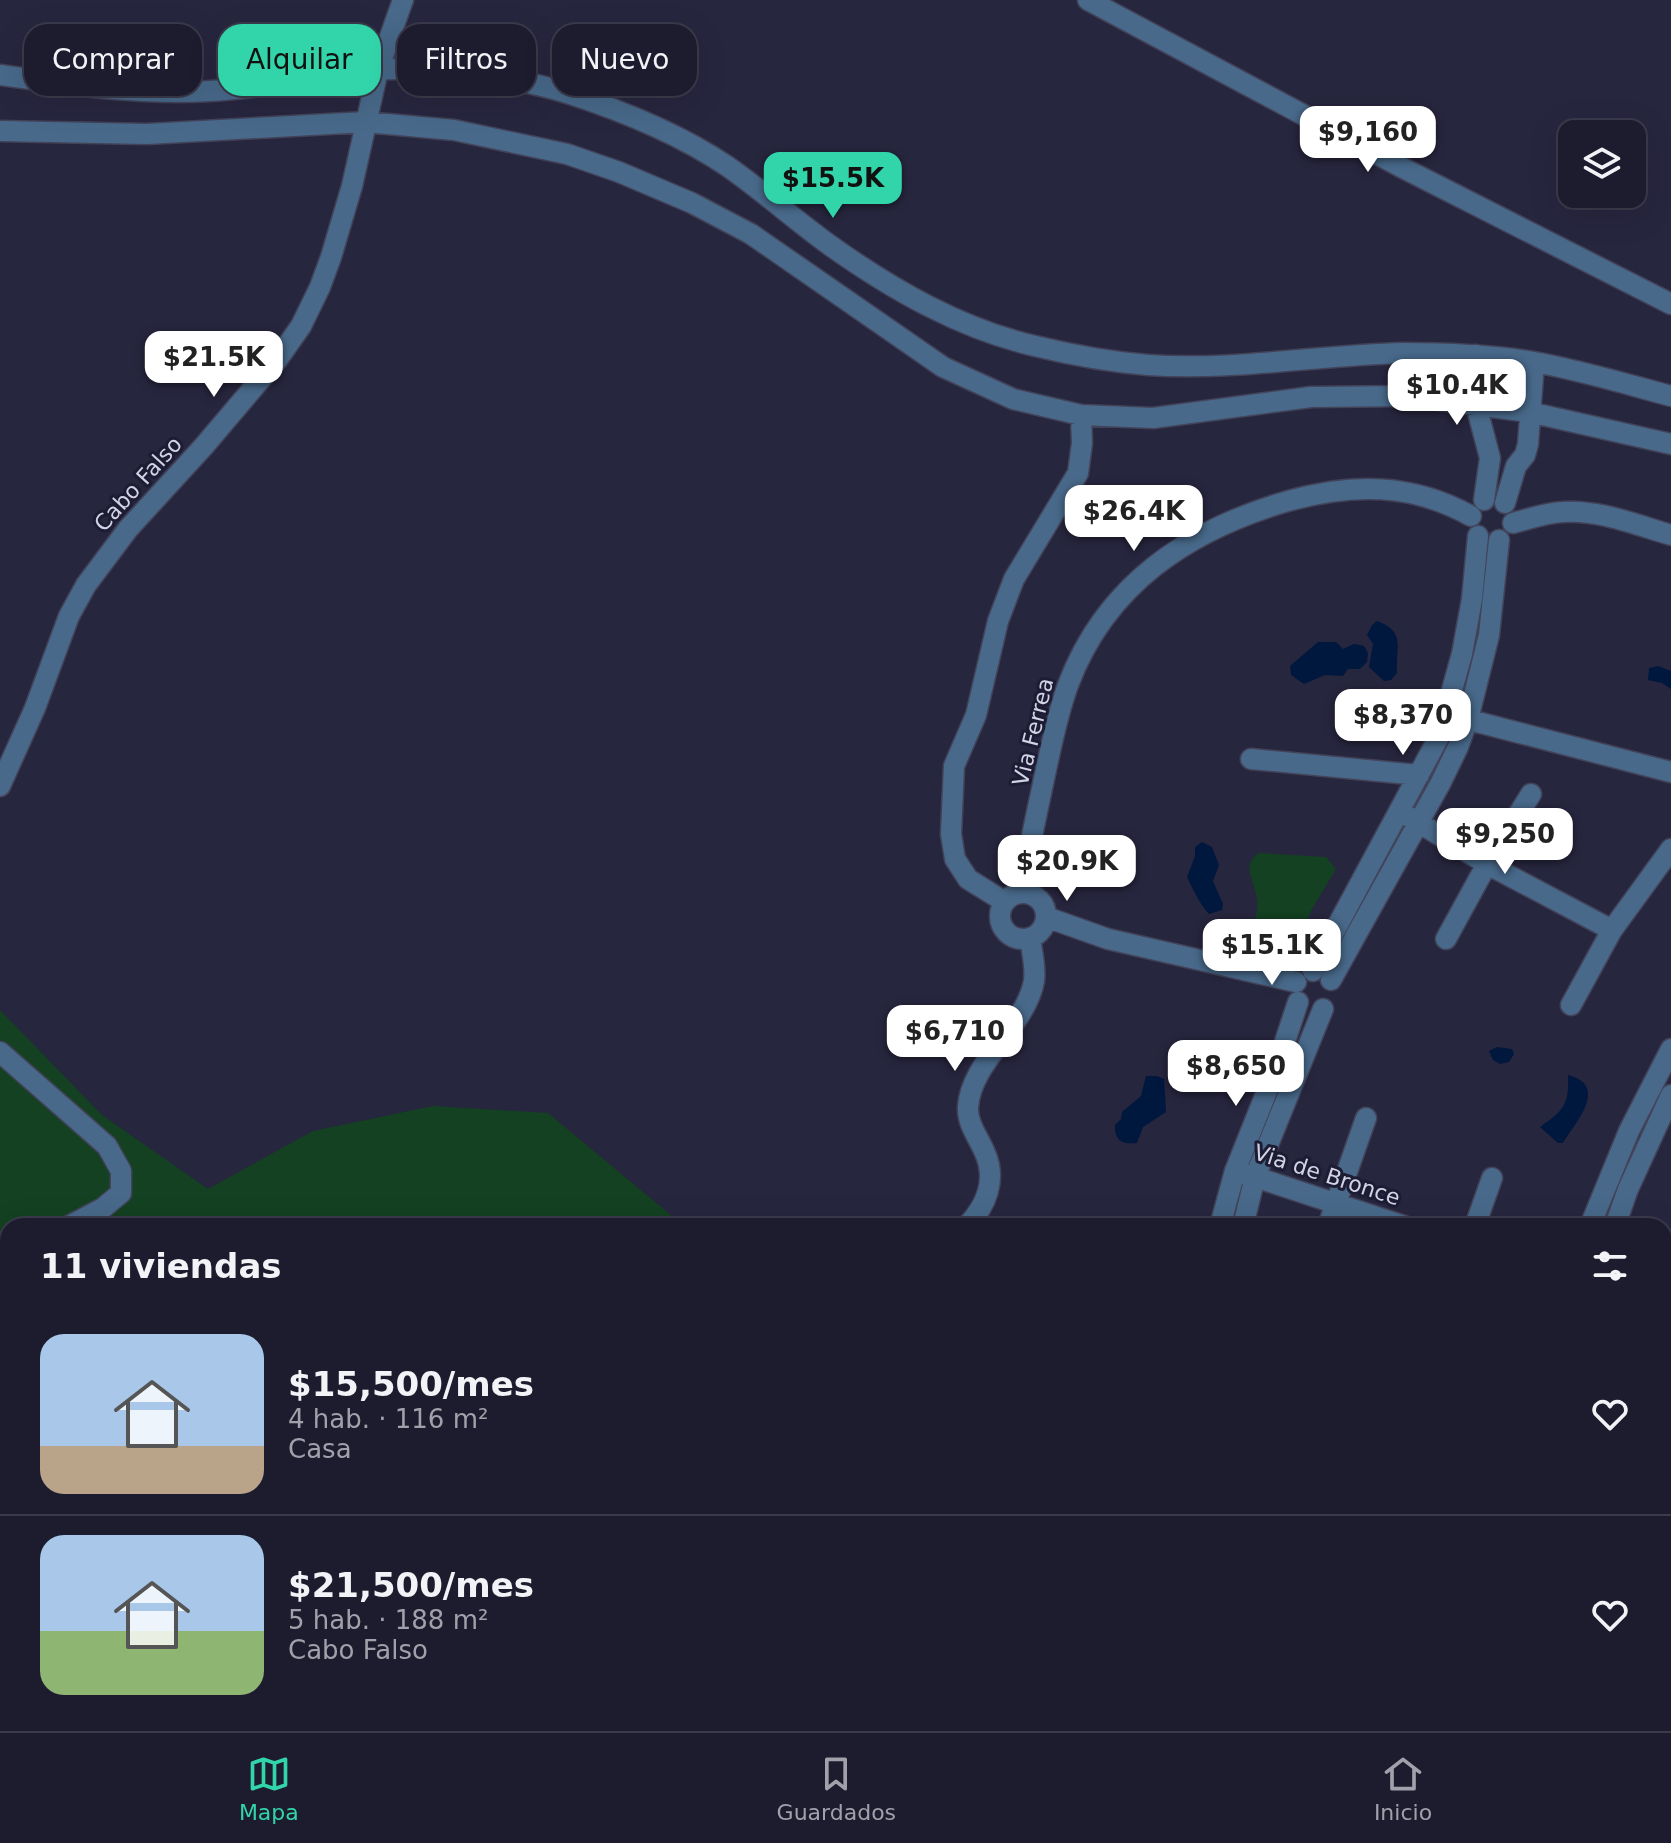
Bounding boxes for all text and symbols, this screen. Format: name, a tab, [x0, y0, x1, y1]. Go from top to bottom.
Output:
chip: Comprar	[24, 24, 202, 96]
chip: Alquilar	[218, 24, 381, 96]
chip: Filtros	[397, 24, 536, 96]
chip: Nuevo	[552, 24, 697, 96]
pin: $9,160	[1303, 106, 1433, 174]
text: $9,160	[1318, 117, 1418, 147]
map controls	[1558, 120, 1646, 208]
button: layers	[1558, 120, 1646, 208]
pin: $15.5K	[768, 152, 898, 220]
text: $15.5K	[782, 163, 884, 193]
pin: $21.5K	[149, 331, 279, 399]
text: $21.5K	[163, 342, 265, 372]
pin: $10.4K	[1392, 359, 1522, 427]
text: $10.4K	[1406, 370, 1508, 400]
street label: Cabo Falso	[89, 432, 187, 536]
pin: $26.4K	[1069, 485, 1199, 553]
text: $26.4K	[1083, 496, 1185, 526]
street label: Via Ferrea	[1008, 675, 1058, 789]
pin: $8,370	[1338, 689, 1468, 757]
text: $8,370	[1353, 700, 1453, 730]
pin: $9,250	[1440, 808, 1570, 876]
text: $9,250	[1455, 819, 1555, 849]
pin: $20.9K	[1002, 835, 1132, 903]
text: $20.9K	[1016, 846, 1118, 876]
pin: $15.1K	[1207, 919, 1337, 987]
text: $15.1K	[1221, 930, 1323, 960]
pin: $6,710	[890, 1005, 1020, 1073]
text: $6,710	[905, 1016, 1005, 1046]
pin: $8,650	[1171, 1040, 1301, 1108]
text: $8,650	[1186, 1051, 1286, 1081]
street label: Via de Bronce	[1251, 1140, 1403, 1210]
icon: filters	[1588, 1244, 1632, 1288]
text: 11 viviendas	[40, 1246, 282, 1286]
text: $15,500/mes	[288, 1364, 534, 1404]
icon: home	[104, 1366, 200, 1462]
icon: heart	[1588, 1392, 1632, 1436]
text: 4 hab. · 116 m²	[288, 1404, 488, 1434]
text: Casa	[288, 1434, 352, 1464]
text: $21,500/mes	[288, 1565, 534, 1605]
icon: home	[104, 1567, 200, 1663]
icon: heart	[1588, 1593, 1632, 1637]
text: 5 hab. · 188 m²	[288, 1605, 488, 1635]
text: Cabo Falso	[288, 1635, 428, 1665]
tab: Mapa	[239, 1752, 299, 1825]
tab: Guardados	[777, 1752, 896, 1825]
tab: Inicio	[1374, 1752, 1432, 1825]

